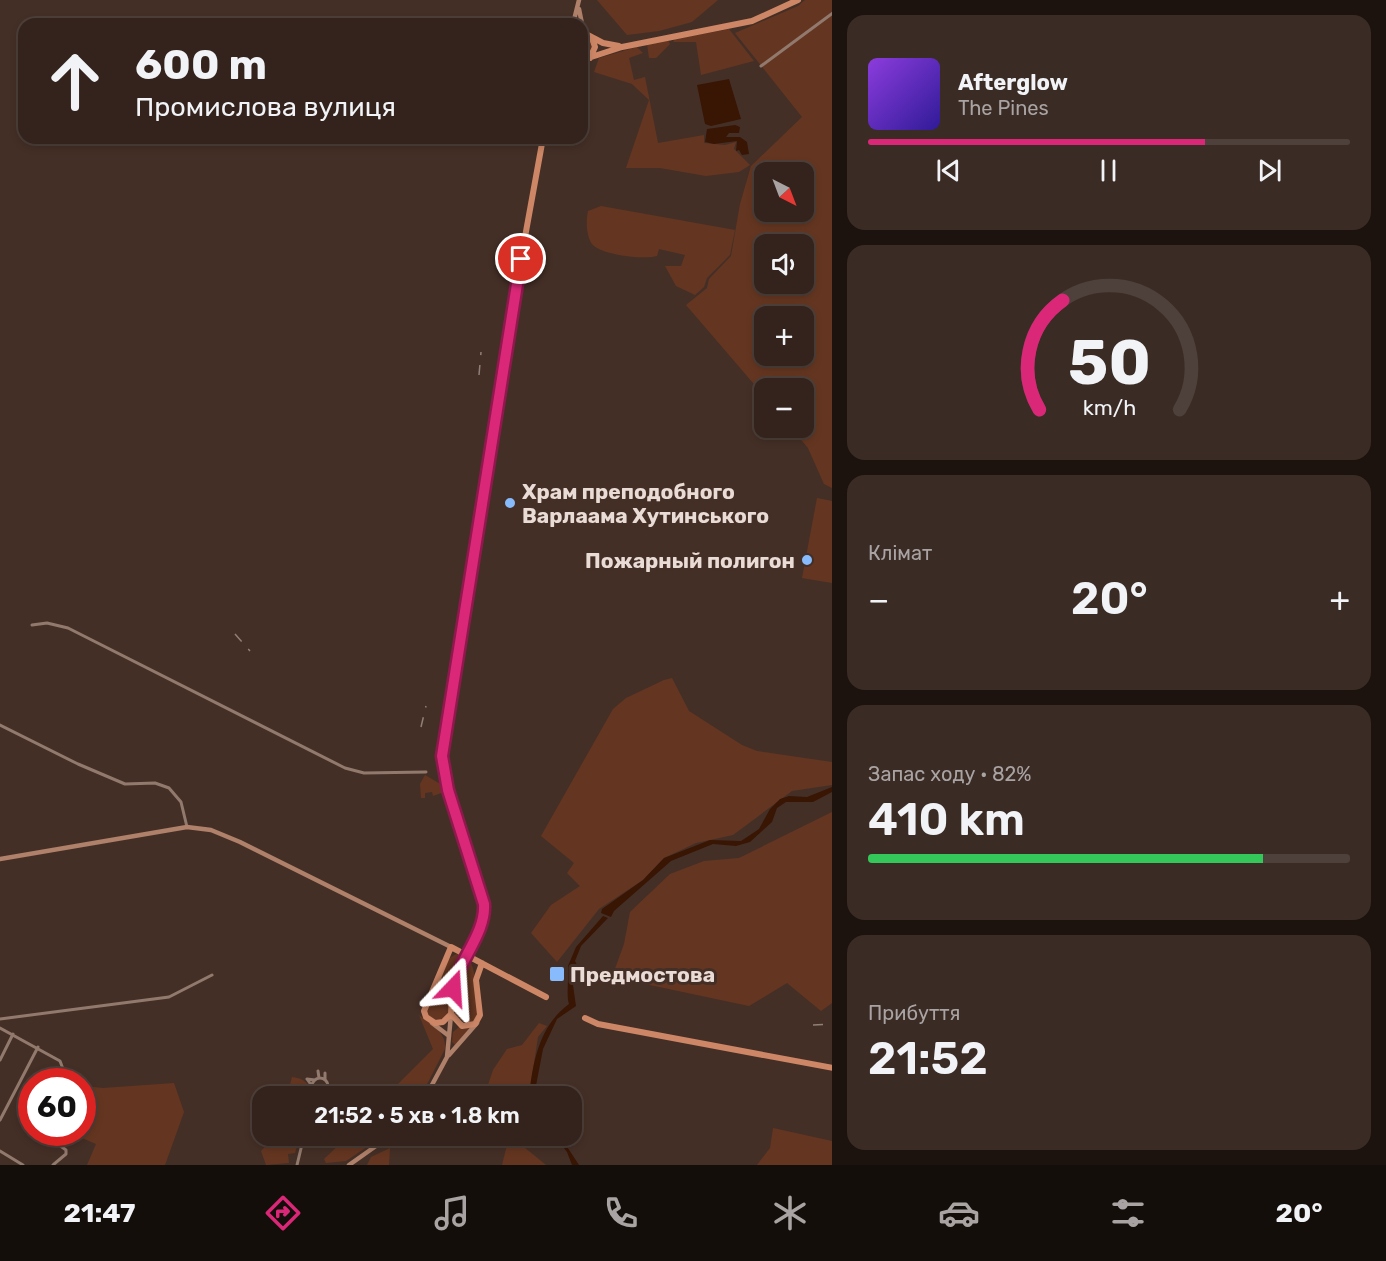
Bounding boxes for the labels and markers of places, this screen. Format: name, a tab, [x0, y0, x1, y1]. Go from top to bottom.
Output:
pin	[495, 233, 546, 284]
place label: Храм преподобного Варлаама Хутинського	[522, 479, 769, 528]
marker: Храм преподобного Варлаама Хутинського	[503, 496, 517, 510]
place label: Пожарный полигон	[585, 548, 795, 573]
marker: Пожарный полигон	[800, 553, 814, 567]
place label: Предмостова	[570, 962, 715, 987]
marker: Предмостова	[548, 965, 566, 983]

